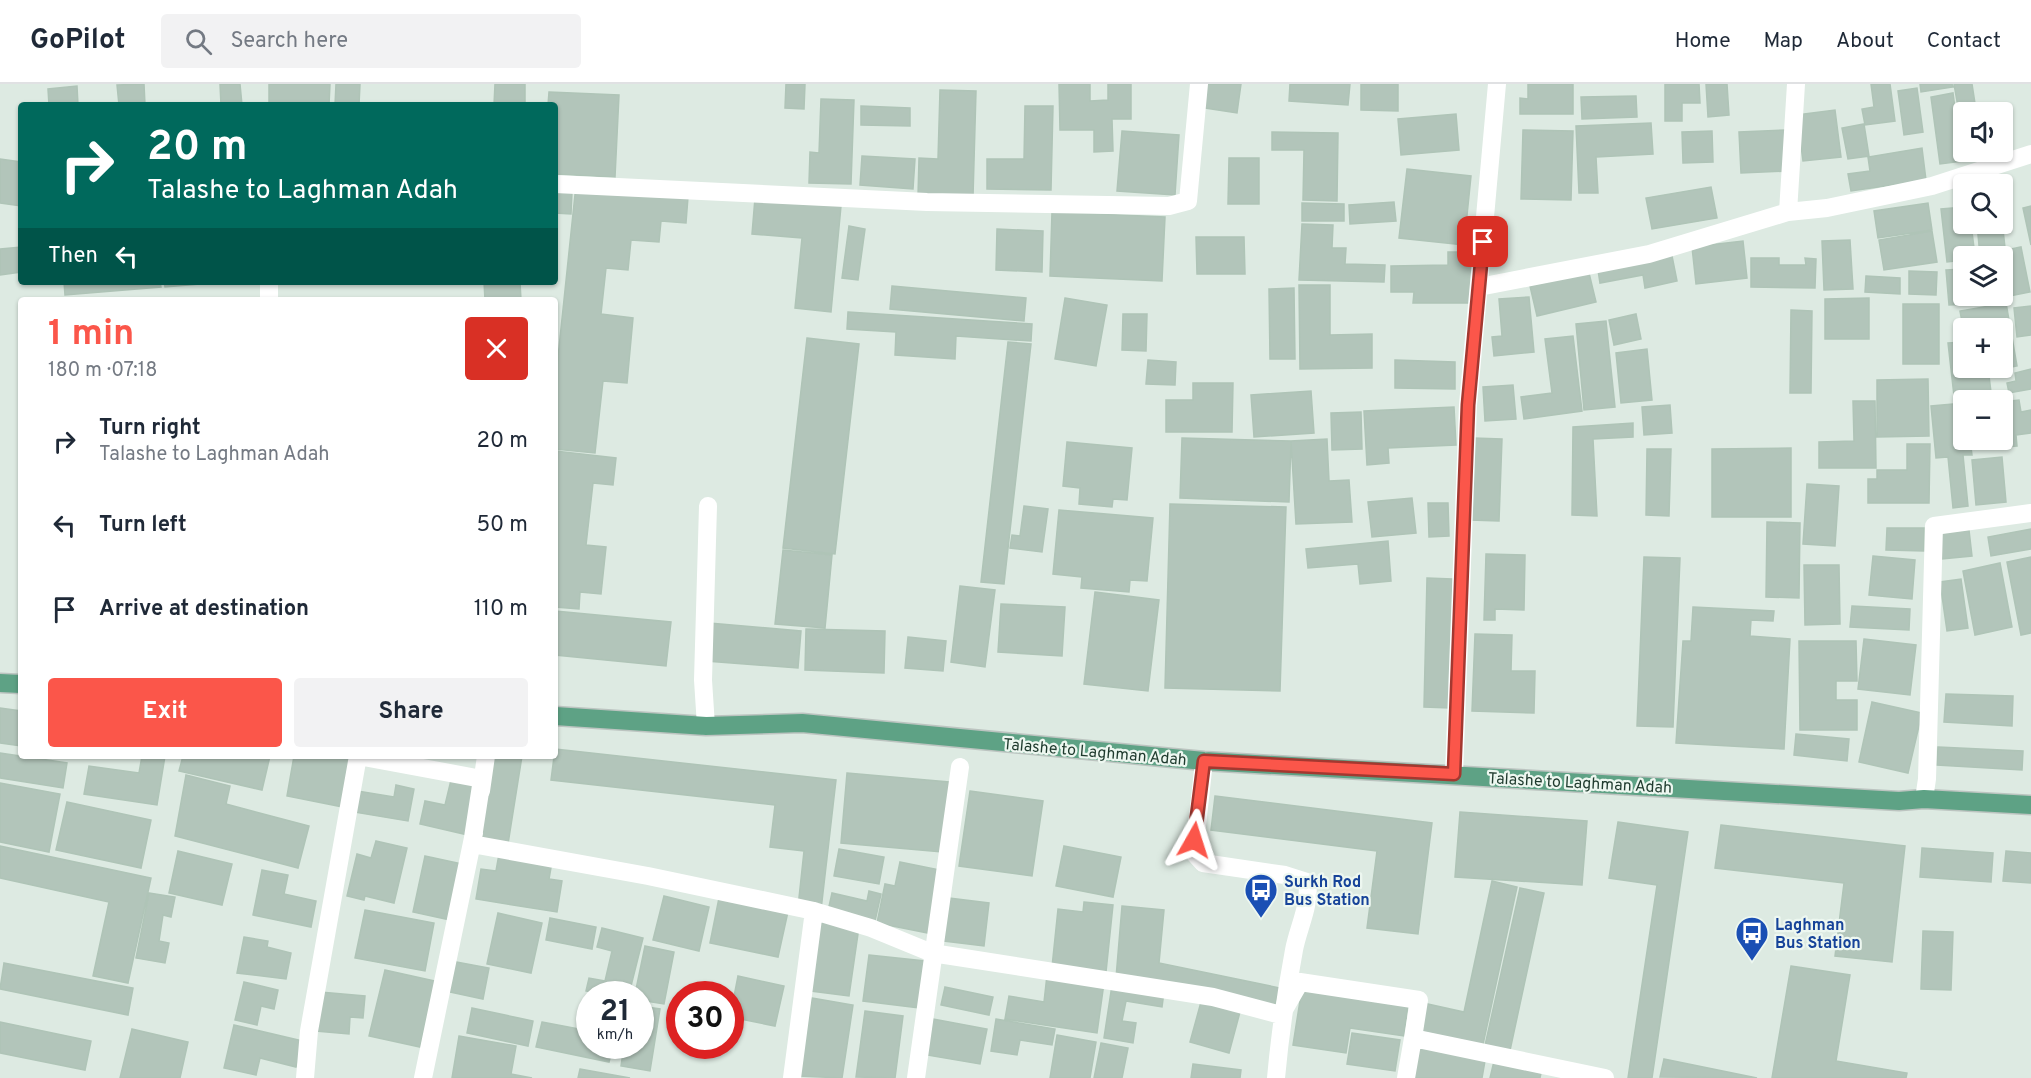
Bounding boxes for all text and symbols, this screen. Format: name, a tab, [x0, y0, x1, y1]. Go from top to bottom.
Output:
search box	[161, 14, 581, 68]
text: GoPilot	[30, 23, 125, 59]
icon: search	[182, 25, 215, 58]
text: Search here	[230, 28, 348, 55]
text: Home	[1675, 28, 1731, 55]
text: Map	[1764, 28, 1803, 55]
text: About	[1836, 28, 1894, 55]
text: Contact	[1927, 28, 2001, 55]
map controls	[1953, 102, 2013, 450]
button: sound	[1953, 102, 2013, 162]
text: 20 m	[147, 122, 248, 175]
icon: right	[48, 126, 126, 204]
text: Talashe to Laghman Adah	[147, 174, 458, 208]
button: search	[1953, 174, 2013, 234]
pin	[1457, 216, 1508, 267]
icon: arrive	[1466, 225, 1499, 258]
icon: left	[110, 240, 143, 273]
text: Then	[48, 243, 98, 270]
button: layers	[1953, 246, 2013, 306]
text: 1 min	[48, 312, 134, 358]
button: close	[465, 317, 528, 380]
button: +	[1953, 318, 2013, 378]
text: 180 m · 07:18	[48, 358, 157, 384]
button: −	[1953, 390, 2013, 450]
text: Turn right	[99, 415, 201, 442]
icon: right	[48, 425, 81, 458]
text: 20 m	[477, 428, 528, 455]
text: Talashe to Laghman Adah	[99, 442, 329, 468]
icon: left	[48, 509, 81, 542]
text: Turn left	[99, 512, 187, 539]
text: 50 m	[476, 512, 528, 539]
icon: arrive	[48, 593, 81, 626]
text: Arrive at destination	[99, 596, 309, 623]
text: 110 m	[474, 596, 528, 623]
button: Exit	[48, 678, 282, 747]
button: Share	[294, 678, 528, 747]
street label: Talashe to Laghman Adah	[1002, 735, 1188, 771]
street label: Talashe to Laghman Adah	[1487, 769, 1672, 799]
position arrow	[1162, 808, 1226, 872]
bus stop icon: Surkh Rod Bus Station	[1243, 872, 1279, 919]
place label: Surkh Rod Bus Station	[1284, 873, 1370, 911]
bus stop icon: Laghman Bus Station	[1734, 915, 1770, 962]
place label: Laghman Bus Station	[1775, 916, 1861, 954]
speed limit sign: 30	[666, 981, 744, 1059]
text: 21	[600, 994, 630, 1031]
text: km/h	[597, 1026, 633, 1045]

